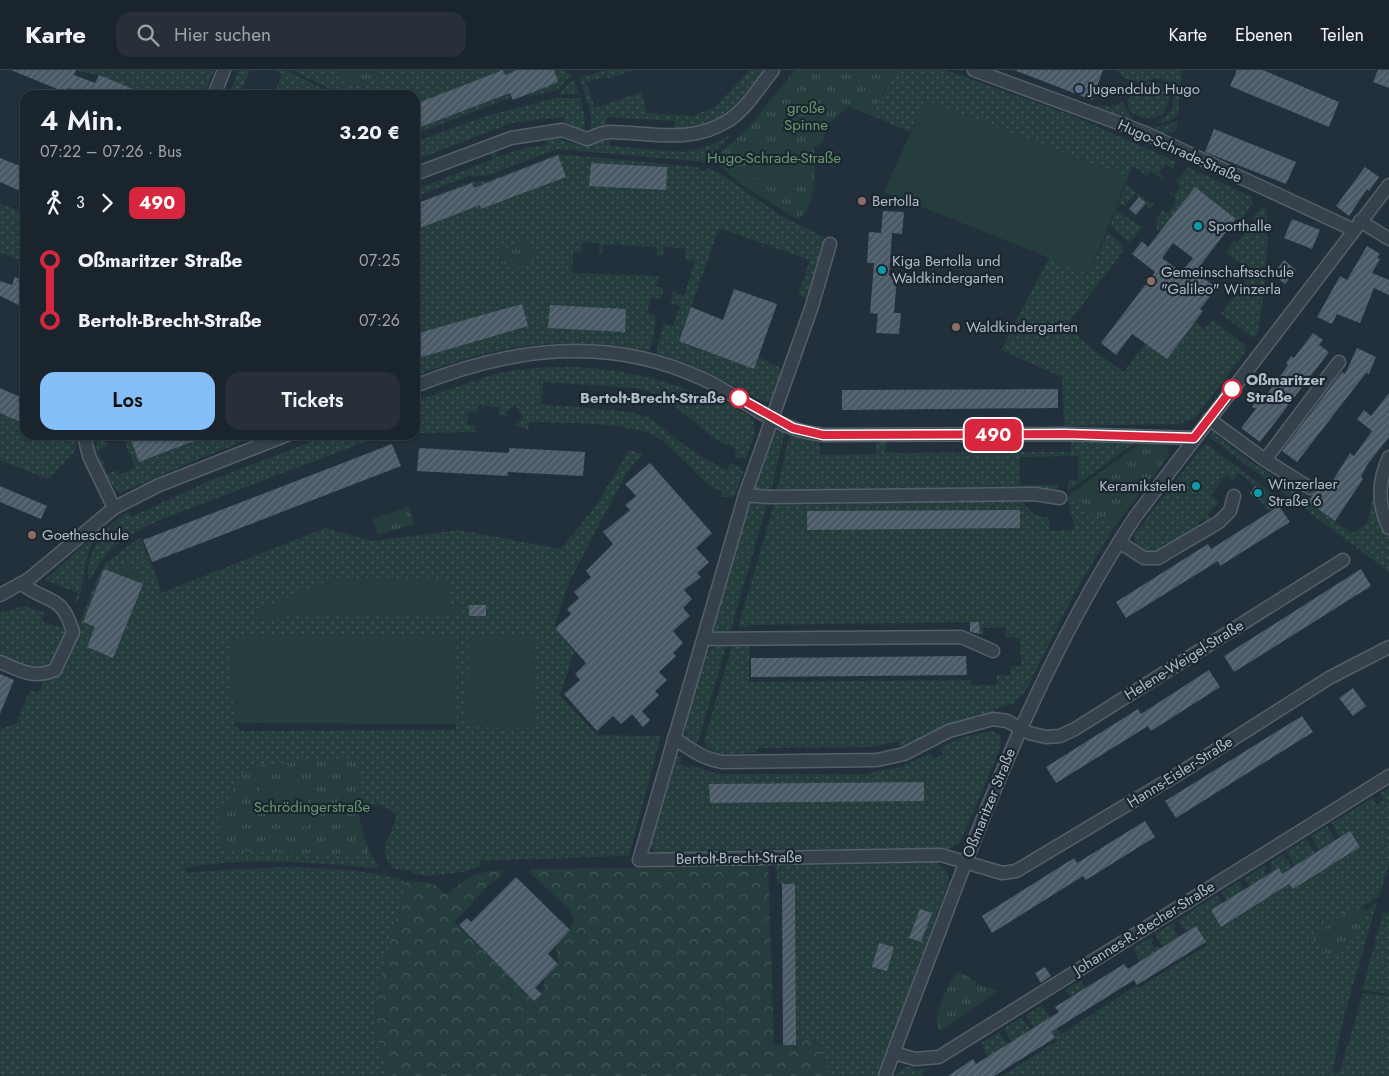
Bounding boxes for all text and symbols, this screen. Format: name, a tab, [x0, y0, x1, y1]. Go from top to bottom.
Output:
search box	[116, 12, 466, 57]
text: Karte	[25, 17, 86, 52]
icon: search	[134, 21, 162, 49]
text: Hier suchen	[174, 21, 271, 48]
text: Karte	[1168, 22, 1207, 48]
text: Ebenen	[1235, 22, 1293, 48]
text: Teilen	[1321, 22, 1364, 48]
place label: Jugendclub Hugo	[1087, 78, 1200, 100]
marker: Jugendclub Hugo	[1073, 83, 1085, 95]
park label: große Spinne	[784, 97, 828, 136]
text: 4 Min.	[40, 100, 123, 141]
street label: Hugo-Schrade-Straße	[1114, 114, 1246, 188]
text: 3.20 €	[339, 119, 400, 146]
text: 07:22 – 07:26 · Bus	[40, 140, 182, 163]
park label: Hugo-Schrade-Straße	[707, 147, 841, 169]
icon: walk	[40, 189, 68, 217]
icon: forward	[93, 189, 121, 217]
text: 490	[139, 190, 175, 216]
place label: Bertolla	[872, 190, 919, 212]
text: 3	[76, 191, 85, 214]
marker: Bertolla	[856, 195, 868, 207]
place label: Sporthalle	[1208, 215, 1272, 237]
marker: Sporthalle	[1192, 220, 1204, 232]
text: Oßmaritzer Straße	[78, 247, 242, 274]
text: 07:25	[359, 249, 400, 272]
place label: Kiga Bertolla und Waldkindergarten	[892, 250, 1004, 289]
place label: Gemeinschaftsschule "Galileo" Winzerla	[1161, 261, 1294, 300]
marker: Kiga Bertolla und Waldkindergarten	[876, 264, 888, 276]
marker: Gemeinschaftsschule "Galileo" Winzerla	[1145, 275, 1157, 287]
text: Bertolt-Brecht-Straße	[78, 307, 262, 334]
text: 07:26	[359, 309, 400, 332]
place label: Waldkindergarten	[966, 316, 1078, 338]
marker: Waldkindergarten	[950, 321, 962, 333]
place label: Oßmaritzer Straße	[1246, 369, 1326, 408]
button: Los	[40, 372, 215, 430]
button: Tickets	[225, 372, 400, 430]
marker: Oßmaritzer Straße	[1222, 379, 1242, 399]
place label: Bertolt-Brecht-Straße	[580, 387, 725, 409]
marker: Bertolt-Brecht-Straße	[729, 388, 749, 408]
line badge: 490	[964, 419, 1022, 451]
text: 490	[975, 422, 1011, 448]
place label: Winzerlaer Straße 6	[1268, 473, 1339, 512]
place label: Keramikstelen	[1099, 475, 1186, 497]
marker: Keramikstelen	[1190, 480, 1202, 492]
marker: Winzerlaer Straße 6	[1252, 487, 1264, 499]
place label: Goetheschule	[42, 524, 129, 546]
marker: Goetheschule	[26, 529, 38, 541]
street label: Helene-Weigel-Straße	[1120, 614, 1248, 706]
street label: Hanns-Eisler-Straße	[1123, 730, 1237, 813]
street label: Oßmaritzer Straße	[957, 745, 1021, 861]
park label: Schrödingerstraße	[254, 796, 370, 818]
street label: Bertolt-Brecht-Straße	[676, 846, 803, 870]
street label: Johannes-R.-Becher-Straße	[1067, 875, 1219, 982]

